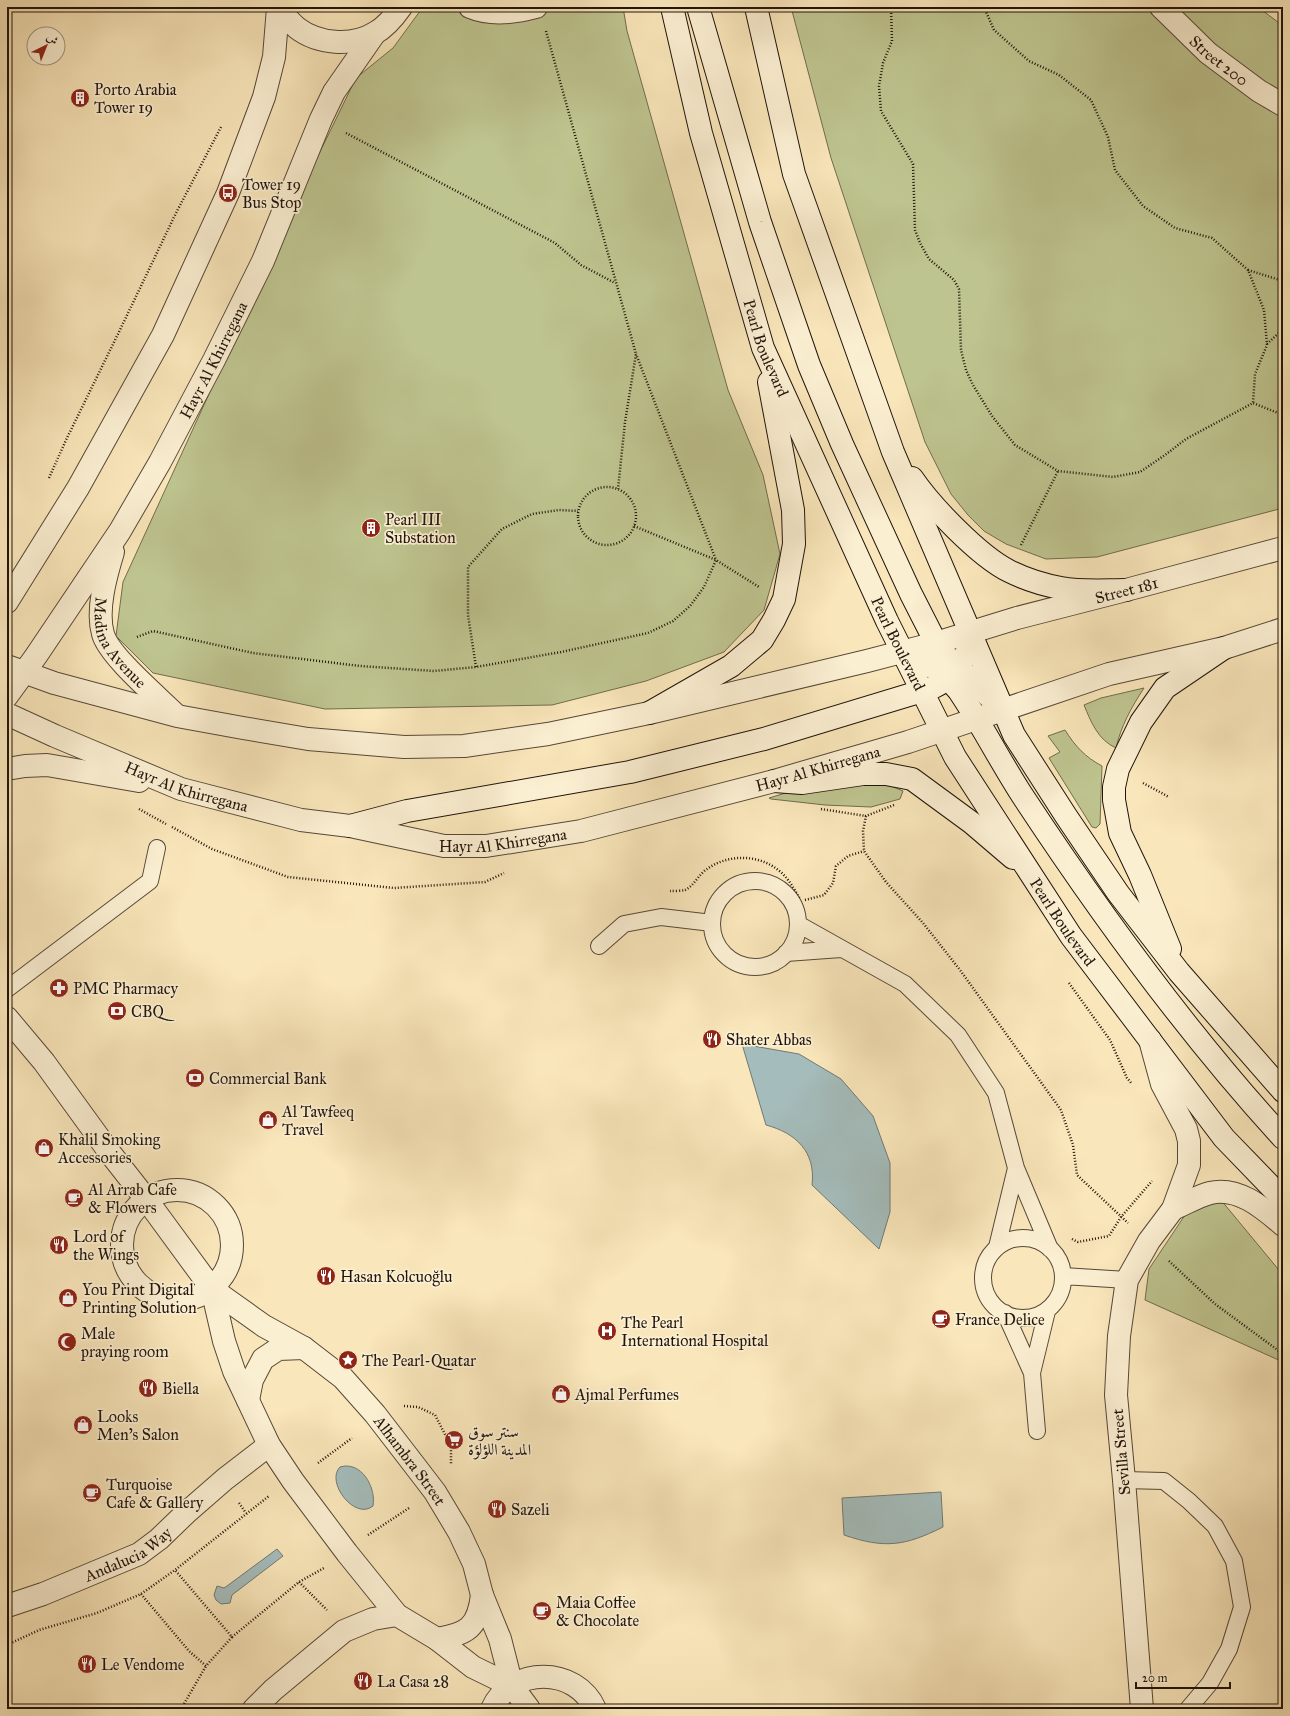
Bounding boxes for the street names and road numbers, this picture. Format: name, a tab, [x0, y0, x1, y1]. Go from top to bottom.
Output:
street label: Street 200	[1186, 31, 1252, 89]
street label: Pearl Boulevard	[740, 297, 793, 399]
street label: Hayr Al Khirregana	[175, 298, 251, 422]
street label: Street 181	[1093, 572, 1160, 607]
street label: Pearl Boulevard	[868, 593, 930, 694]
street label: Madina Avenue	[91, 597, 151, 692]
street label: Hayr Al Khirregana	[753, 741, 882, 795]
street label: Hayr Al Khirregana	[122, 757, 250, 815]
street label: Hayr Al Khirregana	[439, 824, 568, 856]
street label: Pearl Boulevard	[1026, 874, 1100, 970]
street label: Sevilla Street	[1108, 1408, 1134, 1496]
street label: Alhambra Street	[369, 1411, 450, 1509]
street label: Andalucia Way	[81, 1522, 176, 1586]

